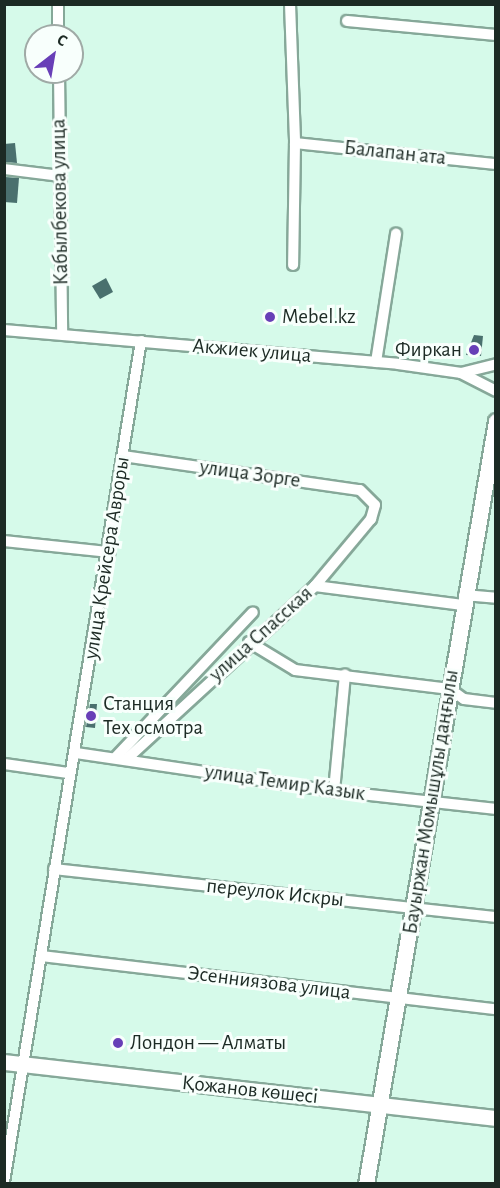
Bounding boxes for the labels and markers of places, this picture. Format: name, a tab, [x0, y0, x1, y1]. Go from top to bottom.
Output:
place label: Mebel.kz	[282, 304, 356, 330]
marker: Mebel.kz	[263, 310, 277, 324]
place label: Фиркан	[395, 337, 462, 363]
marker: Фиркан	[467, 343, 481, 357]
place label: Станция Тех осмотра	[103, 691, 203, 741]
marker: Станция Тех осмотра	[84, 709, 98, 723]
place label: Лондон — Алматы	[130, 1030, 286, 1056]
marker: Лондон — Алматы	[111, 1036, 125, 1050]

